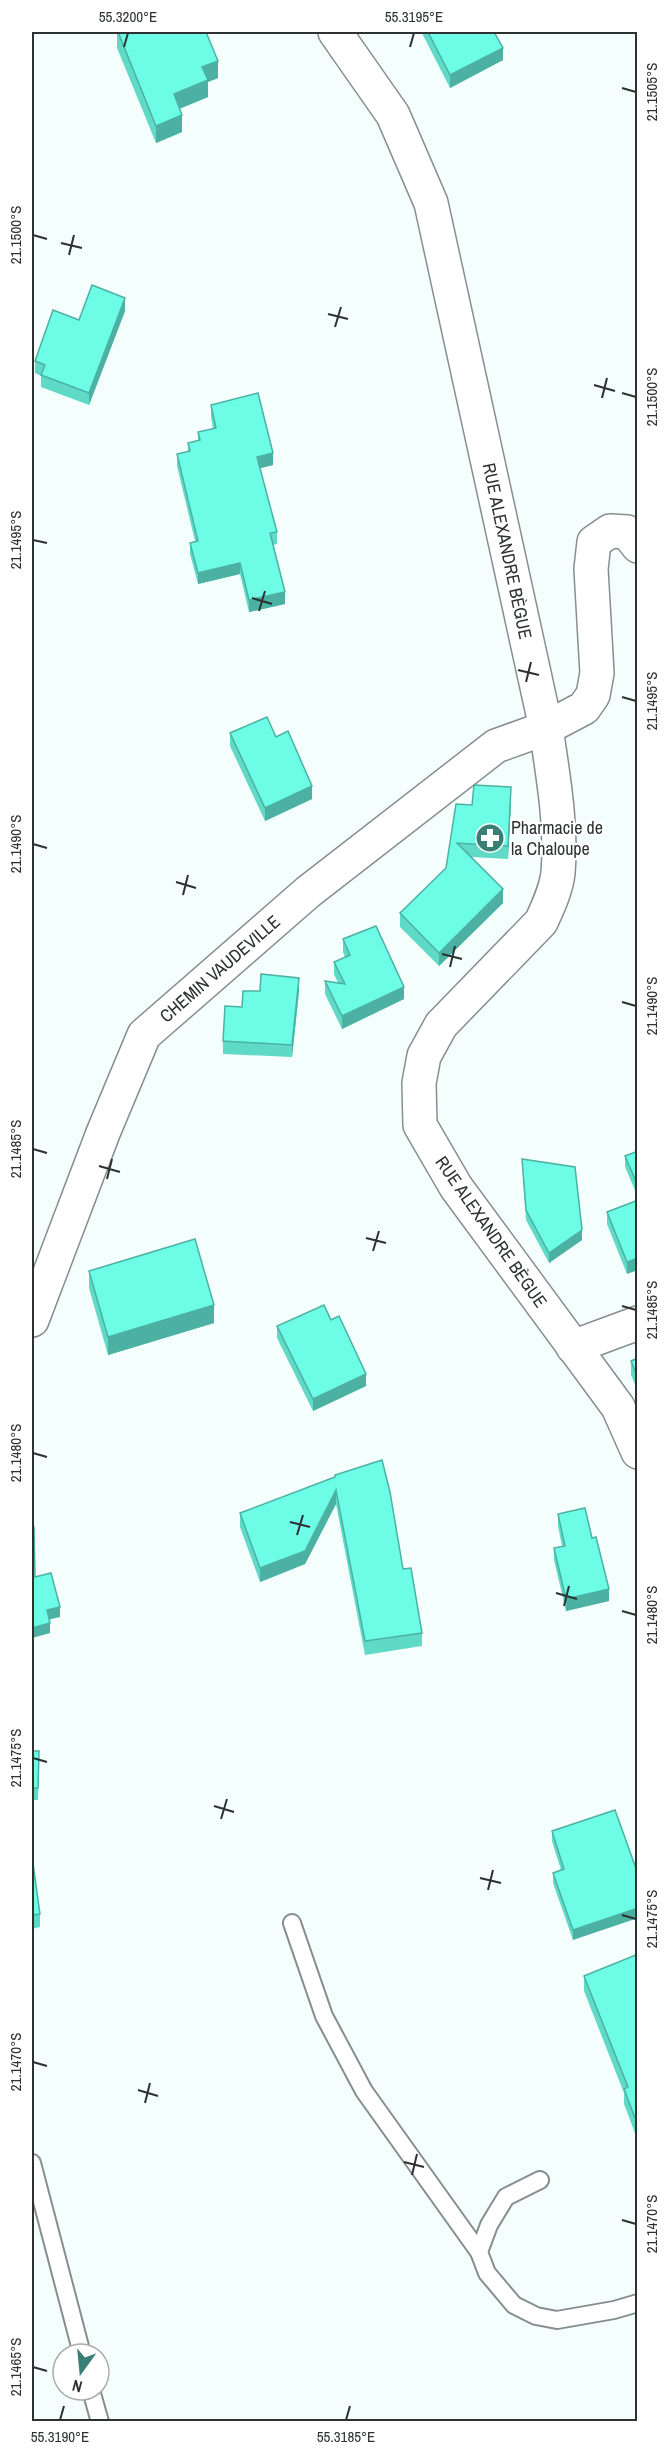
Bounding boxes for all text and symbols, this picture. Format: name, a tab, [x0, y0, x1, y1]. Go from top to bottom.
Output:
text: 55.3200°E	[99, 6, 157, 27]
text: 55.3195°E	[385, 6, 443, 27]
text: 21.1505°S	[641, 63, 662, 121]
text: 21.1500°S	[5, 206, 26, 264]
text: 21.1500°S	[641, 368, 662, 426]
street label: RUE ALEXANDRE BÈGUE	[477, 460, 538, 641]
text: 21.1495°S	[5, 511, 26, 569]
text: 21.1495°S	[641, 672, 662, 730]
text: 21.1490°S	[5, 815, 26, 873]
place label: Pharmacie de la Chaloupe	[511, 815, 603, 861]
pharmacy icon: Pharmacie de la Chaloupe	[474, 822, 506, 854]
street label: CHEMIN VAUDEVILLE	[154, 909, 285, 1028]
text: 21.1490°S	[641, 977, 662, 1035]
text: 21.1485°S	[5, 1120, 26, 1178]
street label: RUE ALEXANDRE BÈGUE	[430, 1151, 553, 1312]
text: 21.1485°S	[641, 1281, 662, 1339]
text: 21.1480°S	[5, 1424, 26, 1482]
text: 21.1480°S	[641, 1586, 662, 1644]
text: 21.1475°S	[5, 1729, 26, 1787]
text: 21.1475°S	[641, 1890, 662, 1948]
text: 21.1470°S	[5, 2033, 26, 2091]
text: 21.1470°S	[641, 2195, 662, 2253]
text: 21.1465°S	[5, 2338, 26, 2396]
north arrow	[51, 2342, 111, 2402]
text: N	[70, 2375, 85, 2398]
text: 55.3190°E	[31, 2426, 89, 2447]
text: 55.3185°E	[317, 2426, 375, 2447]

